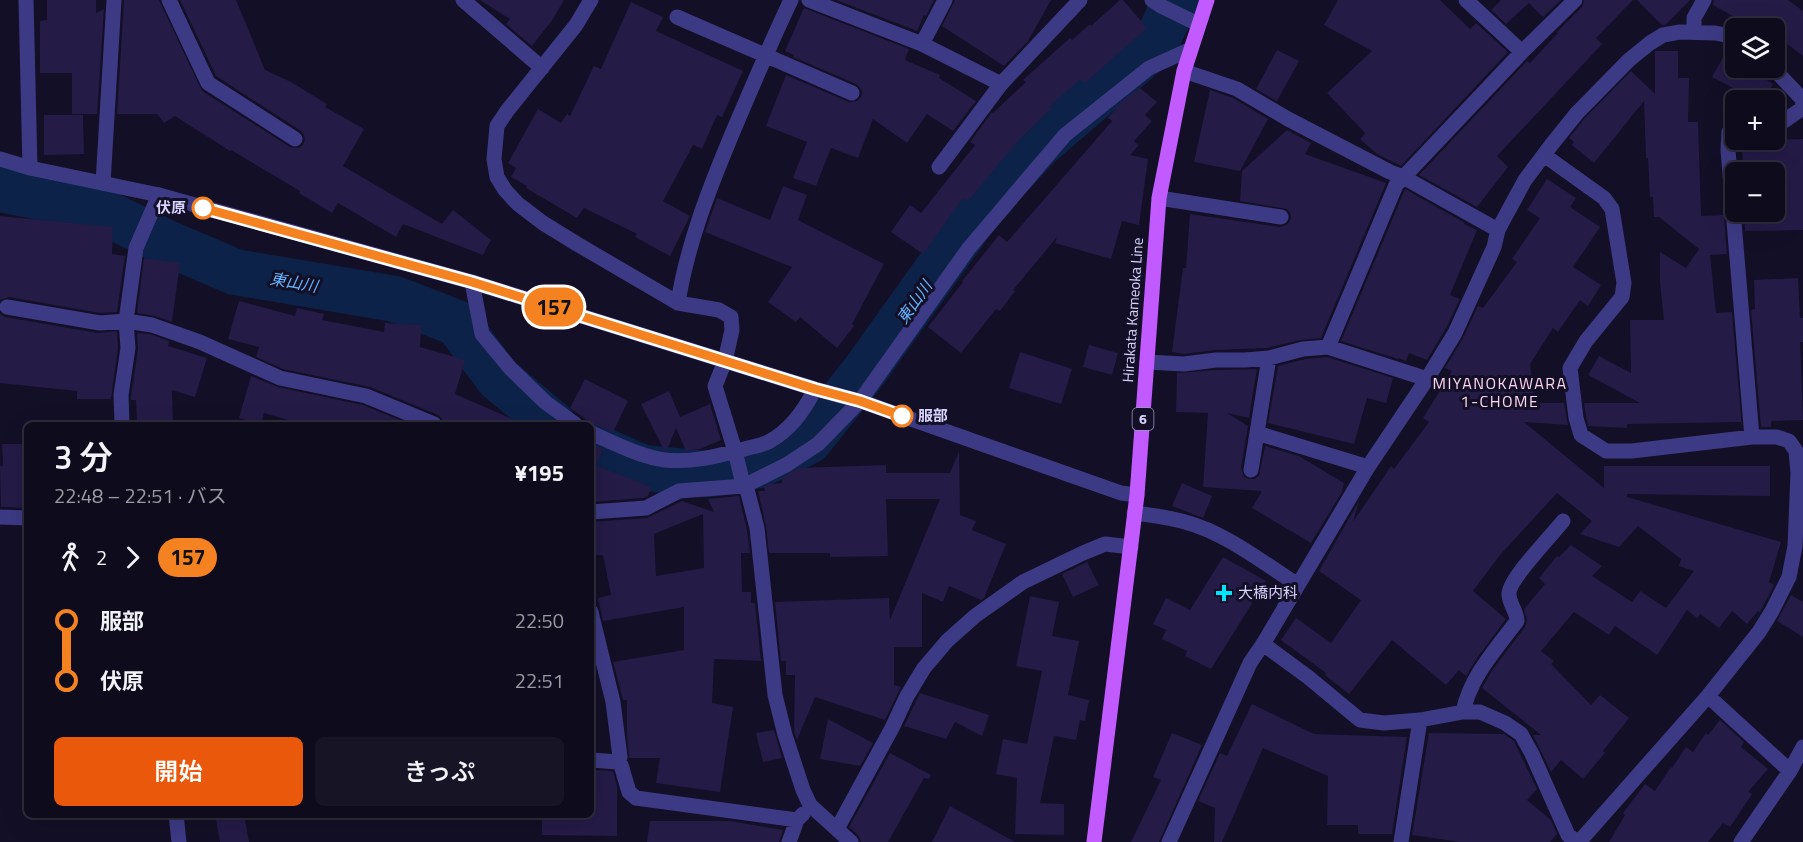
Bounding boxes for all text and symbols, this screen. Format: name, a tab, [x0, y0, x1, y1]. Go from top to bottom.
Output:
map controls	[1725, 18, 1785, 222]
button: layers	[1725, 18, 1785, 78]
button: +	[1725, 90, 1785, 150]
button: −	[1725, 162, 1785, 222]
place label: 伏原	[156, 196, 186, 219]
marker: 伏原	[192, 197, 214, 219]
street label: Hirakata Kameoka Line	[1116, 237, 1149, 383]
water label: 東山川	[268, 266, 322, 298]
water label: 東山川	[890, 274, 939, 329]
line badge: 157	[520, 288, 588, 326]
text: 157	[536, 291, 572, 323]
district label: MIYANOKAWARA 1-CHOME	[1432, 371, 1568, 413]
place label: 服部	[918, 404, 948, 427]
marker: 服部	[891, 405, 913, 427]
road number: 6	[1132, 408, 1154, 430]
text: 3 分	[54, 432, 113, 482]
text: ¥195	[515, 456, 564, 490]
text: 22:48 – 22:51 · バス	[54, 480, 227, 511]
icon: walk	[54, 541, 87, 574]
icon: forward	[116, 541, 149, 574]
text: 157	[170, 541, 205, 573]
text: 2	[96, 542, 107, 573]
place label: 大橋内科	[1238, 581, 1298, 604]
marker: 大橋内科	[1215, 584, 1233, 602]
text: 服部	[100, 604, 144, 638]
text: 22:50	[515, 605, 564, 636]
text: 伏原	[100, 664, 144, 698]
text: 22:51	[515, 665, 564, 696]
button: 開始	[54, 737, 303, 806]
button: きっぷ	[315, 737, 564, 806]

